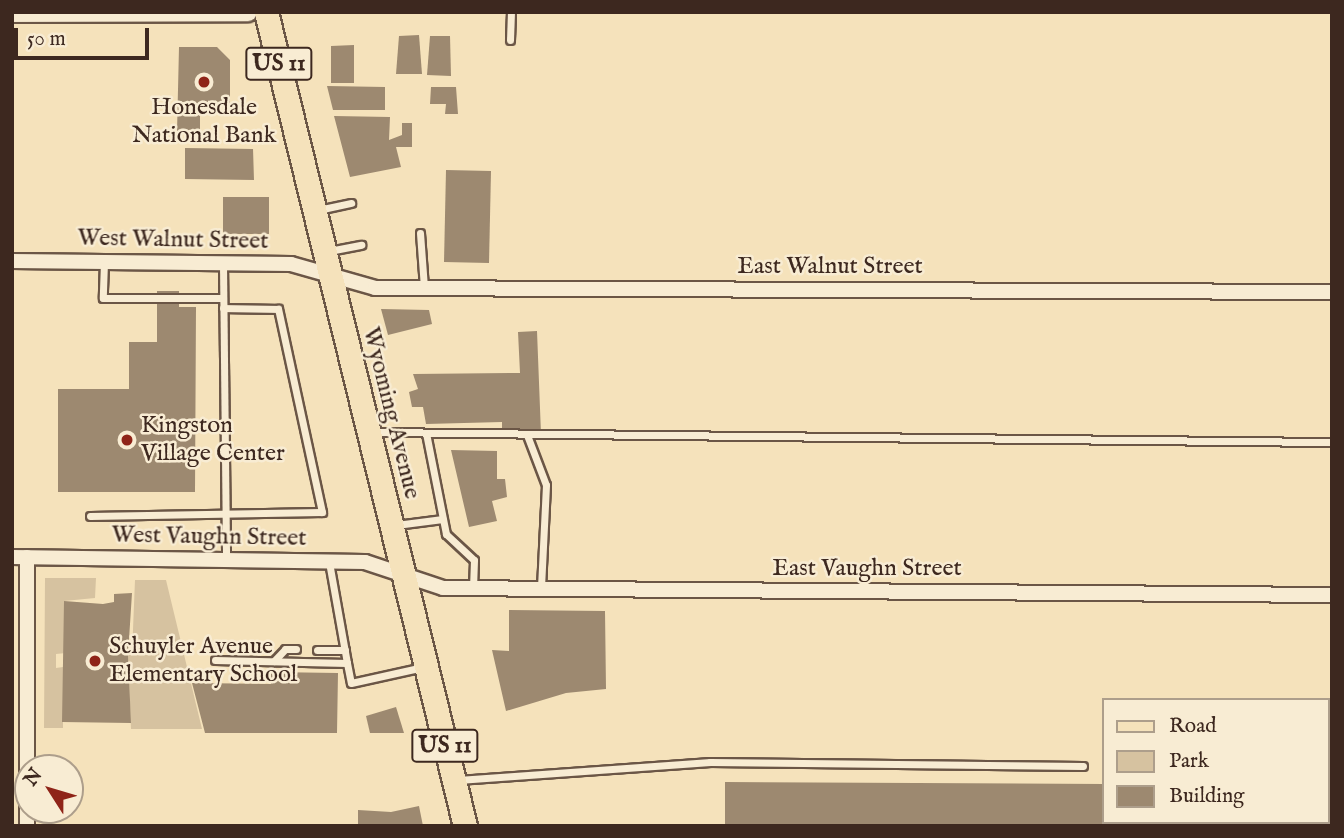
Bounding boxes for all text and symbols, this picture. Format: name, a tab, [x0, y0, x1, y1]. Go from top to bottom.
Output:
scale bar	[18, 14, 152, 58]
text: 50 m	[27, 26, 66, 53]
road number: US 11	[244, 44, 314, 83]
marker: Honesdale National Bank	[196, 74, 212, 90]
place label: Honesdale National Bank	[132, 94, 276, 150]
street label: West Walnut Street	[77, 224, 269, 256]
street label: East Walnut Street	[737, 253, 923, 281]
street label: Wyoming Avenue	[356, 324, 426, 502]
place label: Kingston Village Center	[141, 412, 285, 468]
marker: Kingston Village Center	[119, 432, 135, 448]
street label: West Vaughn Street	[111, 521, 307, 553]
street label: East Vaughn Street	[772, 555, 962, 583]
place label: Schuyler Avenue Elementary School	[109, 633, 297, 689]
marker: Schuyler Avenue Elementary School	[87, 653, 103, 669]
legend	[1102, 698, 1330, 824]
text: Road	[1169, 713, 1216, 740]
road number: US 11	[410, 726, 480, 766]
text: Park	[1169, 748, 1209, 775]
north arrow	[14, 754, 84, 824]
text: N	[19, 764, 48, 791]
text: Building	[1169, 783, 1244, 810]

